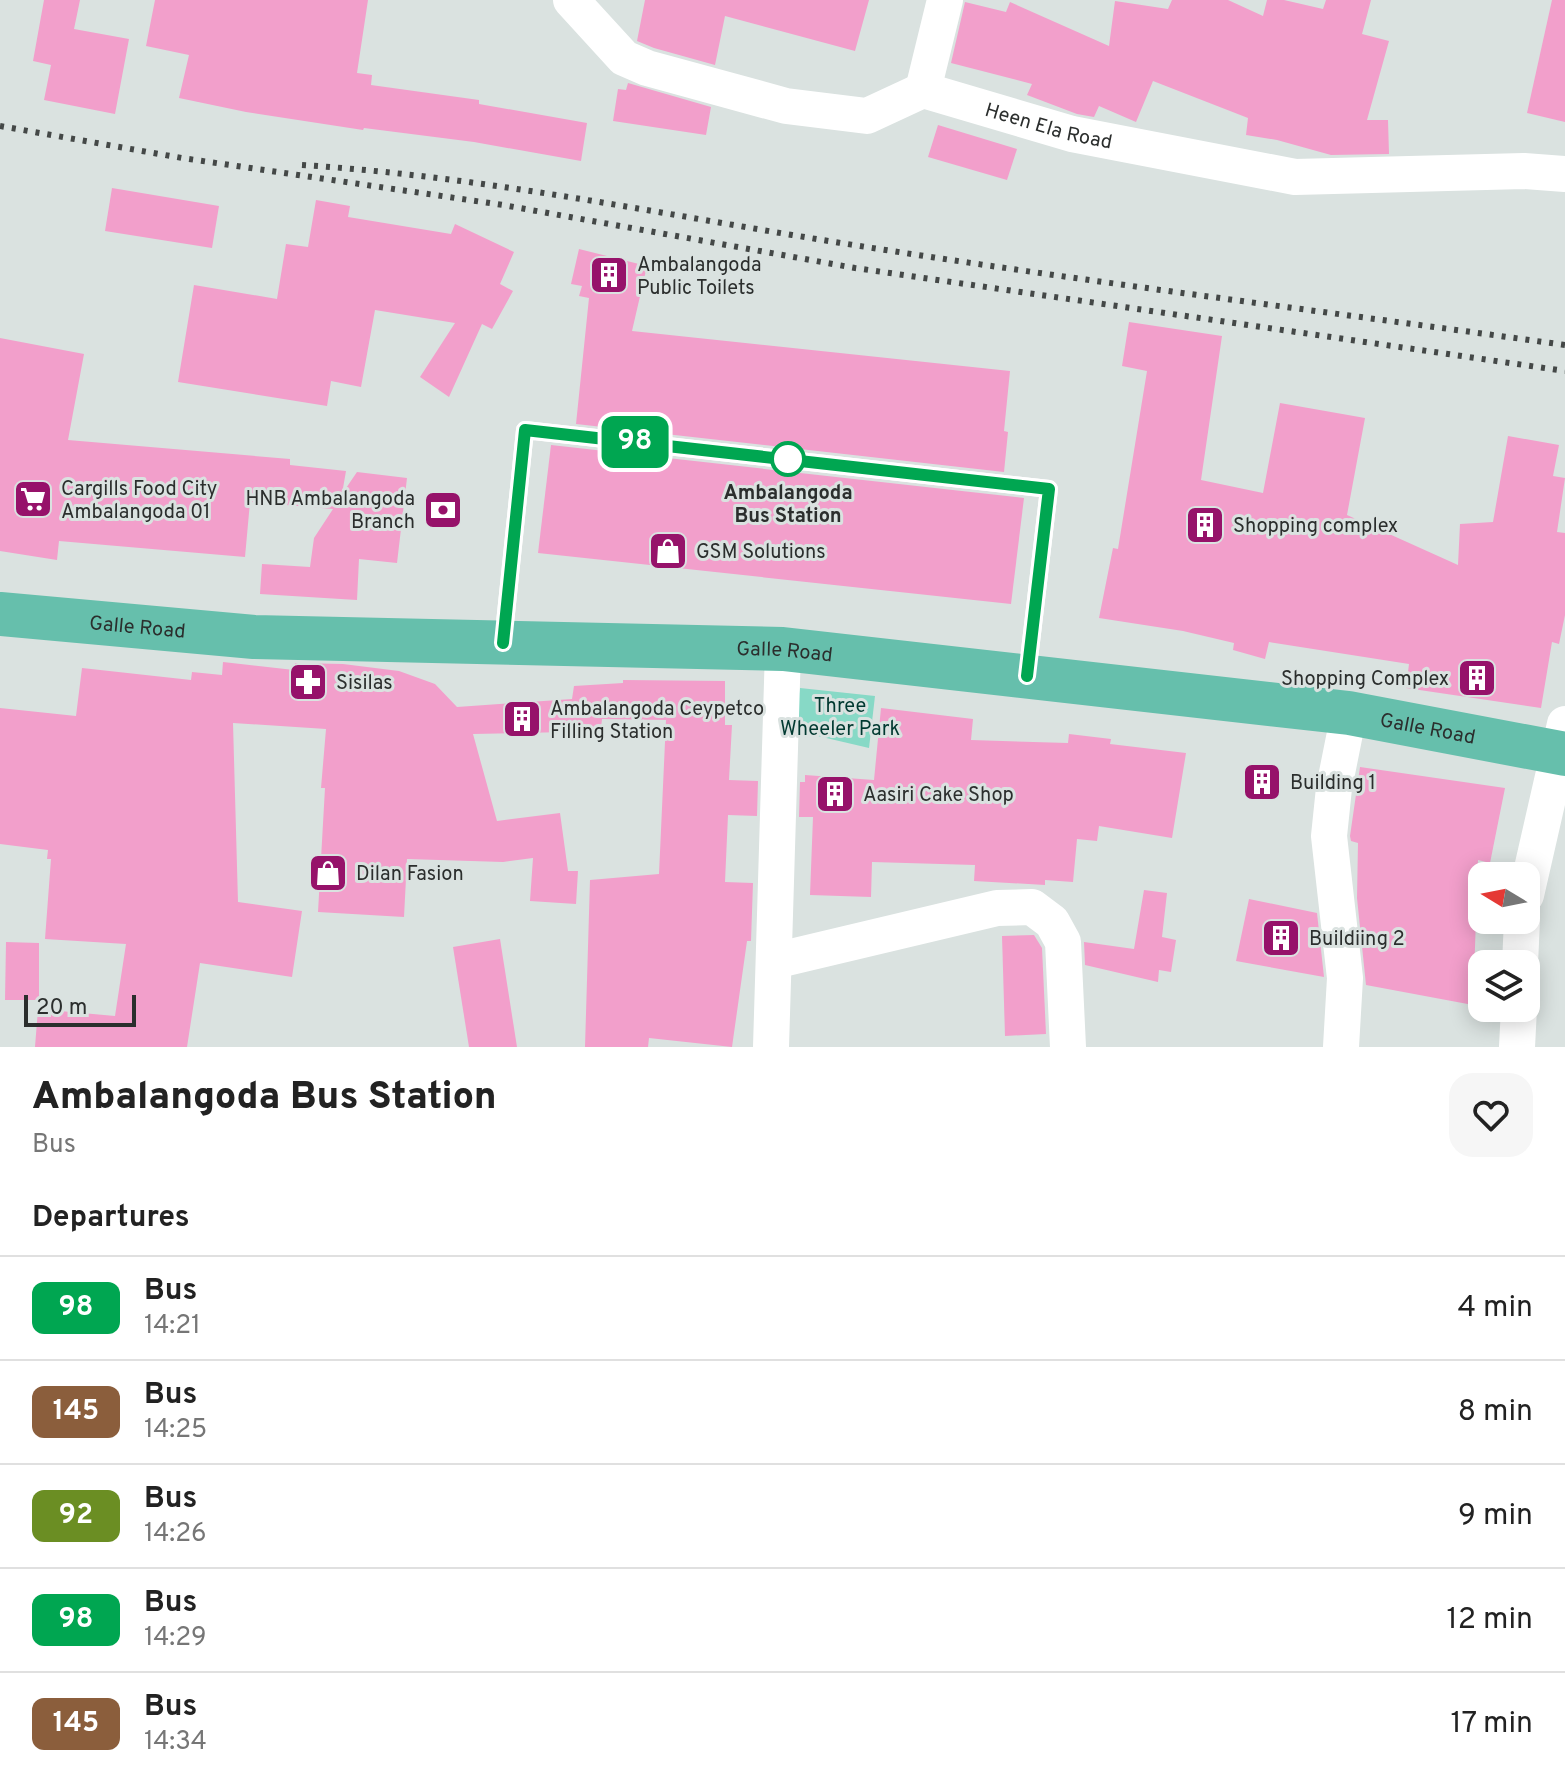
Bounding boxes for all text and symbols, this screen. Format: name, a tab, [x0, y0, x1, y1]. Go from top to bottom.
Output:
street label: Heen Ela Road	[982, 98, 1114, 156]
place label: Ambalangoda Public Toilets	[637, 253, 762, 302]
building icon: Ambalangoda Public Toilets	[588, 254, 630, 296]
line badge: 98	[599, 416, 671, 468]
text: 98	[618, 424, 652, 460]
marker: Ambalangoda Bus Station	[771, 442, 805, 476]
place label: Cargills Food City Ambalangoda 01	[61, 477, 217, 526]
supermarket icon: Cargills Food City Ambalangoda 01	[12, 478, 54, 520]
place label: Ambalangoda Bus Station	[723, 481, 853, 530]
place label: HNB Ambalangoda Branch	[245, 487, 415, 536]
bank icon: HNB Ambalangoda Branch	[422, 489, 464, 531]
building icon: Shopping complex	[1184, 504, 1226, 546]
place label: Shopping complex	[1233, 514, 1398, 540]
shop icon: GSM Solutions	[647, 530, 689, 572]
place label: GSM Solutions	[696, 540, 826, 566]
street label: Galle Road	[88, 611, 187, 646]
street label: Galle Road	[736, 637, 834, 670]
building icon: Shopping Complex	[1456, 657, 1498, 699]
pharmacy icon: Sisilas	[287, 661, 329, 703]
place label: Shopping Complex	[1281, 667, 1449, 693]
place label: Sisilas	[336, 671, 393, 697]
park label: Three Wheeler Park	[780, 694, 900, 743]
place label: Ambalangoda Ceypetco Filling Station	[550, 697, 764, 746]
building icon: Ambalangoda Ceypetco Filling Station	[501, 698, 543, 740]
street label: Galle Road	[1378, 708, 1477, 752]
building icon: Building 1	[1241, 761, 1283, 803]
place label: Building 1	[1290, 771, 1376, 797]
building icon: Aasiri Cake Shop	[814, 773, 856, 815]
place label: Aasiri Cake Shop	[863, 783, 1014, 809]
shop icon: Dilan Fasion	[307, 852, 349, 894]
place label: Dilan Fasion	[356, 862, 464, 888]
north arrow	[1468, 862, 1540, 934]
map controls	[1468, 862, 1540, 1022]
building icon: Buildiing 2	[1260, 917, 1302, 959]
place label: Buildiing 2	[1309, 927, 1405, 953]
button: layers	[1468, 950, 1540, 1022]
scale bar	[24, 991, 136, 1027]
text: 20 m	[36, 995, 87, 1022]
button: heart	[1449, 1073, 1533, 1157]
text: Ambalangoda Bus Station	[32, 1074, 497, 1123]
text: Bus	[32, 1129, 76, 1162]
text: Departures	[32, 1200, 190, 1237]
text: Bus	[144, 1273, 197, 1310]
text: 98	[59, 1290, 93, 1326]
text: 4 min	[1457, 1290, 1533, 1327]
text: 14:21	[144, 1310, 201, 1343]
text: Bus	[144, 1377, 197, 1414]
text: 145	[53, 1394, 99, 1430]
text: 8 min	[1458, 1394, 1533, 1431]
text: 14:25	[144, 1414, 207, 1447]
text: Bus	[144, 1481, 197, 1518]
text: 92	[59, 1498, 93, 1534]
text: 9 min	[1458, 1498, 1533, 1535]
text: 14:26	[144, 1518, 207, 1551]
text: Bus	[144, 1585, 197, 1622]
text: 98	[59, 1602, 93, 1638]
text: 12 min	[1446, 1602, 1533, 1639]
text: 14:29	[144, 1622, 207, 1655]
text: Bus	[144, 1689, 197, 1726]
text: 145	[53, 1706, 99, 1742]
text: 17 min	[1450, 1706, 1533, 1743]
text: 14:34	[144, 1726, 207, 1759]

